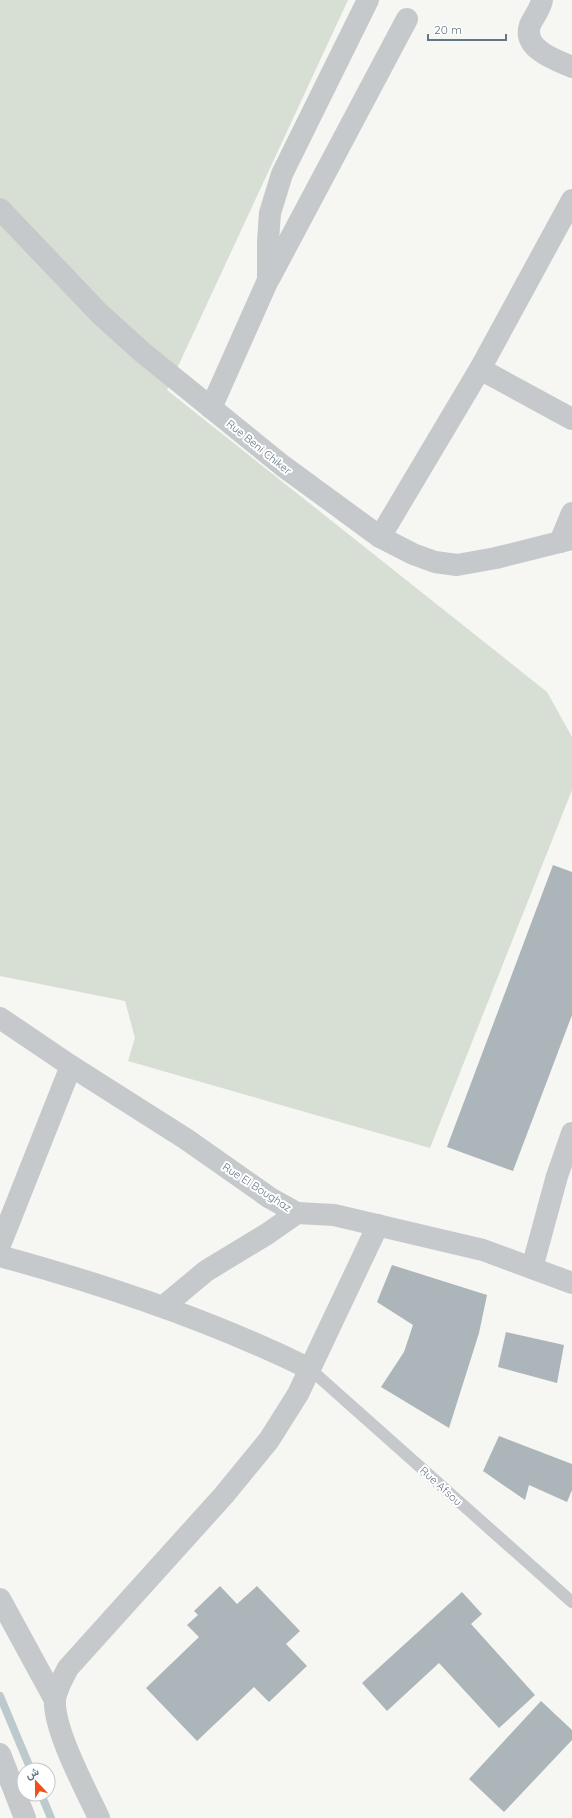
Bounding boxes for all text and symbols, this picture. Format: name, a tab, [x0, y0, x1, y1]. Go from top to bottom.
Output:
scale bar	[428, 16, 506, 42]
text: 20 m	[434, 22, 462, 37]
street label: Rue Beni Chiker	[224, 416, 295, 478]
street label: Rue El Boughaz	[220, 1159, 294, 1215]
street label: Rue Afsou	[417, 1463, 465, 1509]
north arrow	[16, 1762, 56, 1802]
text: ش	[24, 1764, 41, 1782]

